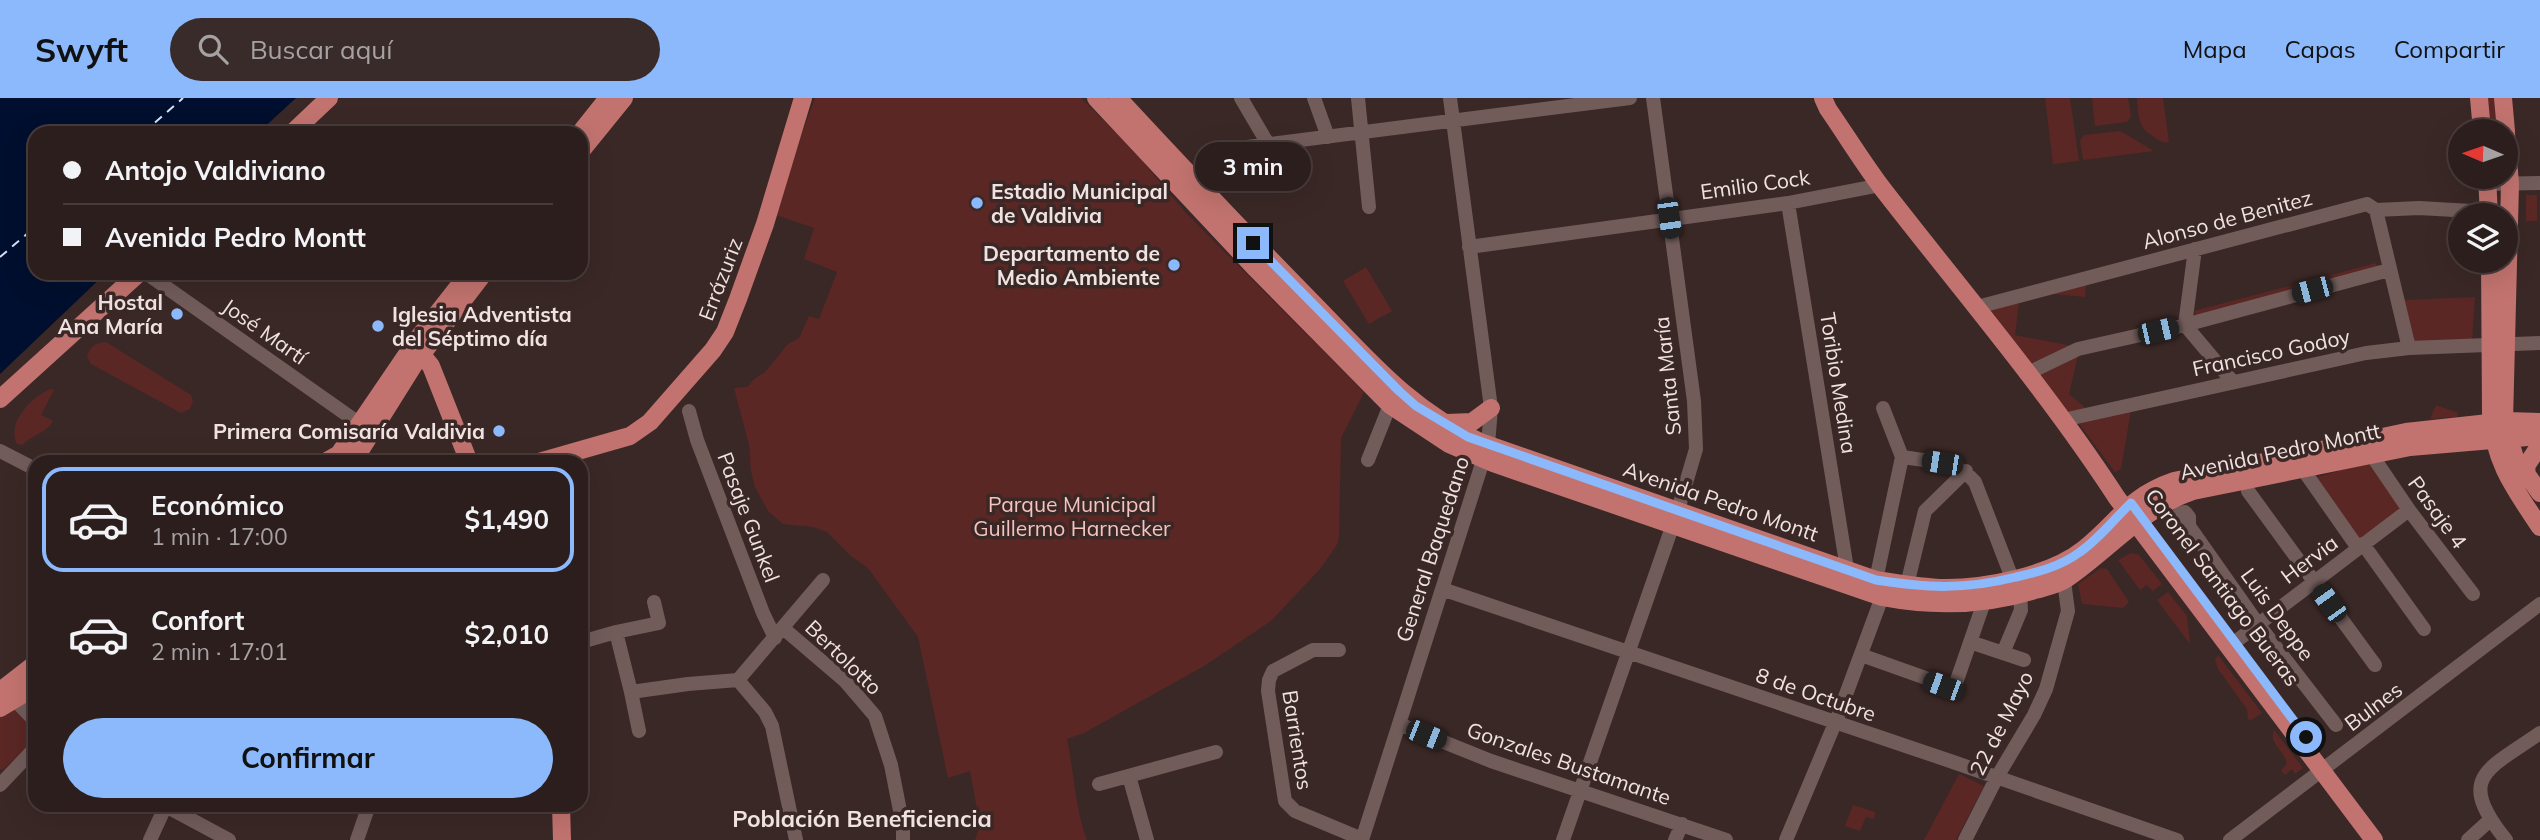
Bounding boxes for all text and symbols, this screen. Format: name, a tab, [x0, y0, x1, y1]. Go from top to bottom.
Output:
search box	[170, 18, 660, 81]
text: Swyft	[35, 29, 128, 70]
icon: search	[194, 30, 232, 68]
text: Buscar aquí	[250, 33, 392, 66]
text: Mapa	[2183, 34, 2247, 64]
text: Capas	[2285, 34, 2356, 64]
text: Compartir	[2394, 34, 2505, 64]
north arrow	[2448, 119, 2518, 189]
map controls	[2448, 119, 2518, 273]
callout: 3 min	[1195, 142, 1311, 190]
text: 3 min	[1223, 152, 1283, 181]
text: Antojo Valdiviano	[105, 154, 326, 187]
street label: Emilio Cock	[1699, 163, 1811, 205]
place label: Estadio Municipal de Valdivia	[991, 178, 1168, 228]
street label: Alonso de Benitez	[2139, 184, 2315, 254]
marker: Estadio Municipal de Valdivia	[969, 195, 985, 211]
car	[1656, 196, 1683, 240]
button: layers	[2448, 203, 2518, 273]
text: Avenida Pedro Montt	[105, 221, 366, 254]
route end	[1237, 227, 1269, 259]
street label: Errázuriz	[692, 234, 748, 324]
place label: Departamento de Medio Ambiente	[983, 240, 1160, 290]
marker: Departamento de Medio Ambiente	[1166, 257, 1182, 273]
car	[2289, 274, 2336, 306]
place label: Hostal Ana María	[58, 289, 163, 339]
street label: José Martí	[218, 292, 313, 370]
place label: Iglesia Adventista del Séptimo día	[392, 301, 572, 351]
marker: Hostal Ana María	[169, 306, 185, 322]
street label: Toribio Medina	[1815, 310, 1863, 456]
street label: Santa María	[1648, 315, 1686, 437]
car	[2136, 316, 2181, 346]
marker: Iglesia Adventista del Séptimo día	[370, 318, 386, 334]
street label: Francisco Godoy	[2190, 323, 2352, 381]
street label: Avenida Pedro Montt	[2177, 417, 2383, 485]
place label: Primera Comisaría Valdivia	[213, 418, 485, 444]
marker: Primera Comisaría Valdivia	[491, 423, 507, 439]
street label: Pasaje Gunkel	[712, 448, 786, 586]
car	[1920, 449, 1965, 477]
street label: General Baquedano	[1390, 453, 1474, 645]
street label: Avenida Pedro Montt	[1620, 455, 1822, 547]
street label: Pasaje 4	[2403, 471, 2473, 554]
street label: Coronel Santiago Bueras	[2140, 483, 2306, 691]
icon: car	[67, 488, 130, 551]
text: Económico	[151, 489, 284, 522]
park label: Parque Municipal Guillermo Harnecker	[973, 491, 1171, 541]
text: $1,490	[465, 503, 549, 536]
text: 1 min · 17:00	[151, 522, 288, 551]
street label: Hervia	[2275, 529, 2343, 589]
street label: Luis Deppe	[2236, 563, 2320, 665]
car	[2309, 580, 2350, 626]
icon: car	[67, 603, 130, 666]
text: Confort	[151, 604, 244, 637]
street label: Bertolotto	[800, 614, 888, 700]
text: $2,010	[465, 618, 549, 651]
text: 2 min · 17:01	[151, 637, 288, 666]
street label: 8 de Octubre	[1753, 661, 1879, 727]
street label: 22 de Mayo	[1964, 666, 2038, 780]
car	[1920, 669, 1967, 703]
street label: Bulnes	[2339, 676, 2407, 736]
street label: Barrientos	[1277, 688, 1319, 792]
street label: Gonzales Bustamante	[1464, 716, 1674, 810]
car	[1403, 717, 1450, 753]
button: Confirmar	[63, 718, 553, 798]
route start	[2290, 721, 2322, 753]
district label: Población Beneficiencia	[732, 804, 992, 833]

